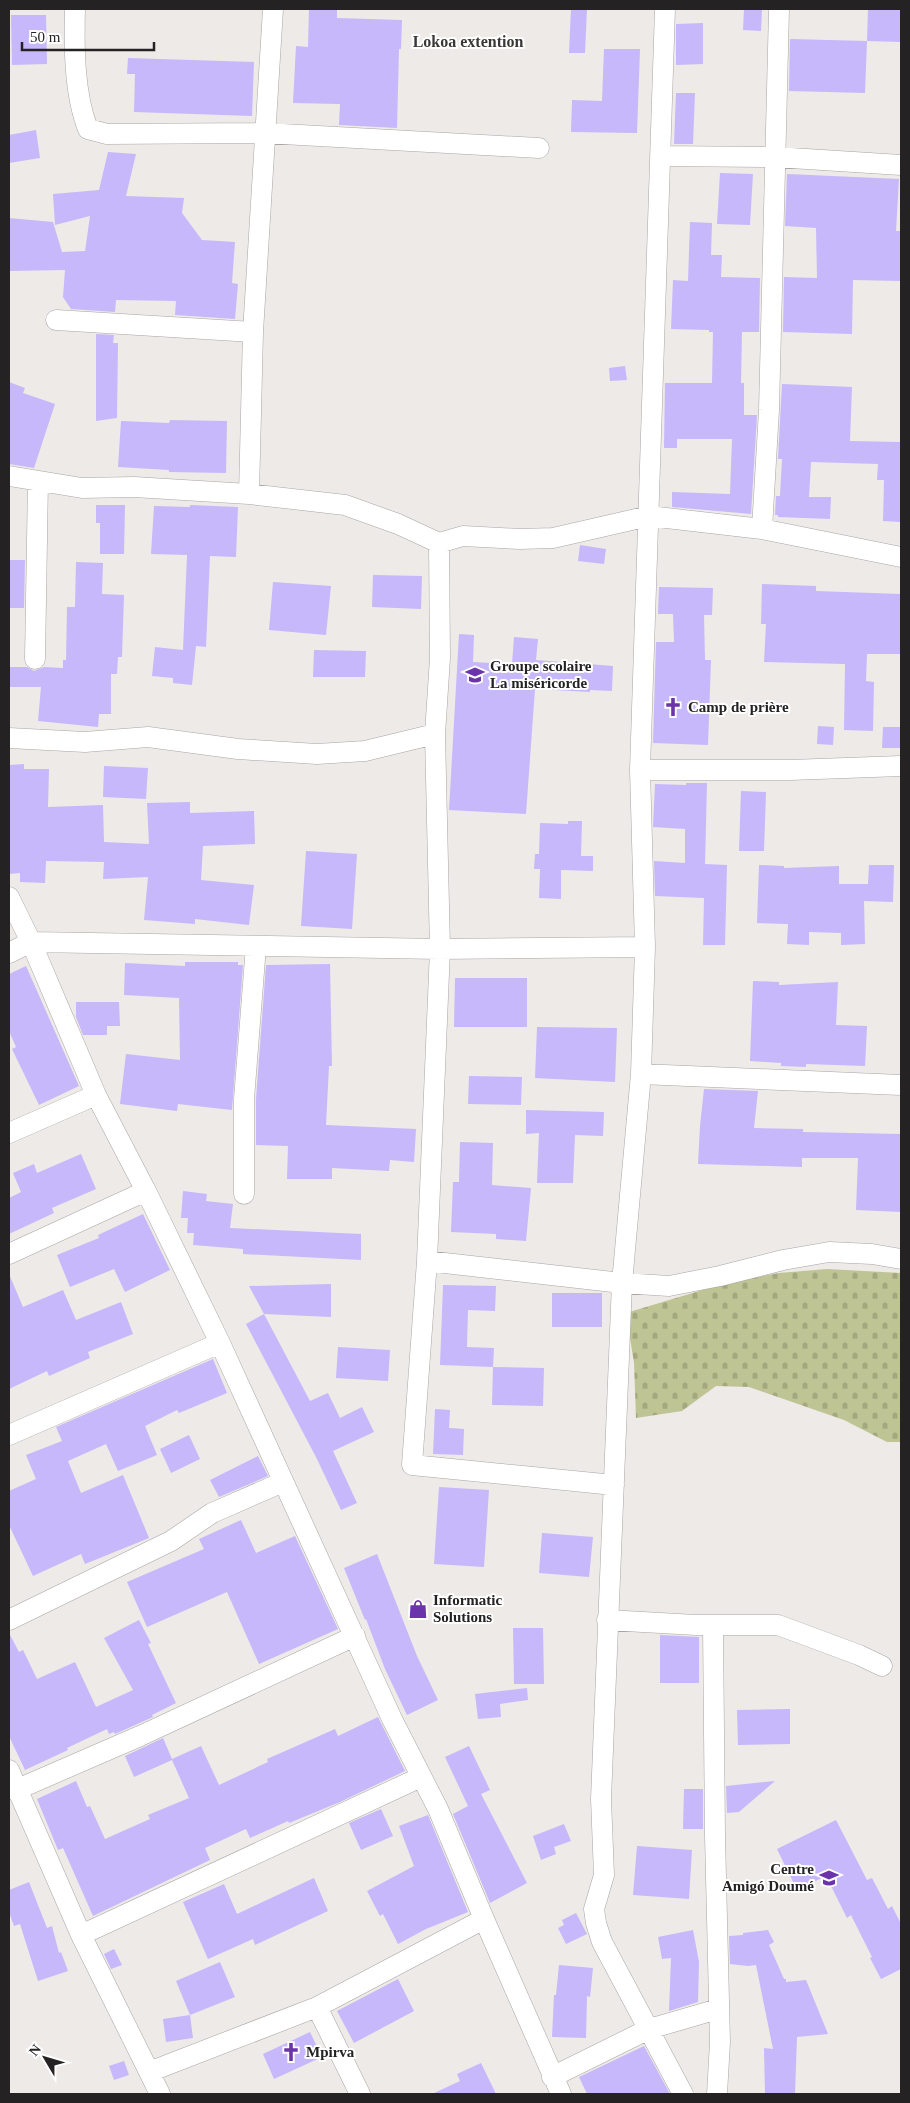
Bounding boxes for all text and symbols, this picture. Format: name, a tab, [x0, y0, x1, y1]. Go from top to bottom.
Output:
scale bar	[22, 20, 155, 52]
text: 50 m	[30, 29, 61, 45]
district label: Lokoa extention	[413, 33, 523, 50]
place label: Groupe scolaire La miséricorde	[490, 658, 592, 691]
school or university icon: Groupe scolaire La miséricorde	[464, 664, 486, 686]
church icon: Camp de prière	[662, 696, 684, 718]
place label: Camp de prière	[688, 699, 789, 715]
place label: Informatic Solutions	[433, 1592, 502, 1625]
shop icon: Informatic Solutions	[407, 1598, 429, 1620]
place label: Centre Amigó Doumé	[722, 1861, 814, 1894]
school or university icon: Centre Amigó Doumé	[818, 1867, 840, 1889]
north arrow	[20, 2033, 70, 2083]
church icon: Mpirva	[280, 2041, 302, 2063]
text: N	[26, 2042, 44, 2059]
place label: Mpirva	[306, 2044, 355, 2060]

